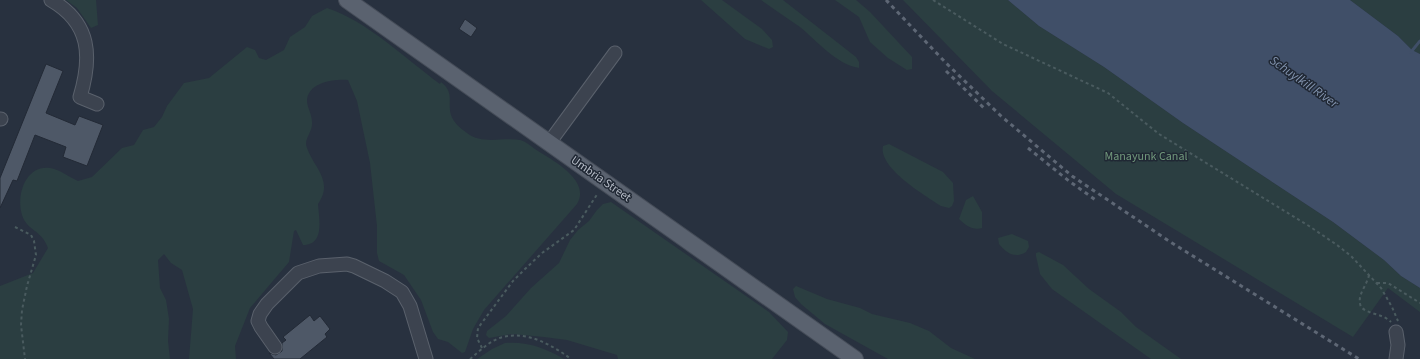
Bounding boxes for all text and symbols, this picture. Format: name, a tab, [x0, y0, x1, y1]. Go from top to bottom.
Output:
water label: Schuylkill River	[1266, 52, 1342, 113]
park label: Manayunk Canal	[1105, 148, 1188, 165]
street label: Umbria Street	[567, 152, 635, 206]

